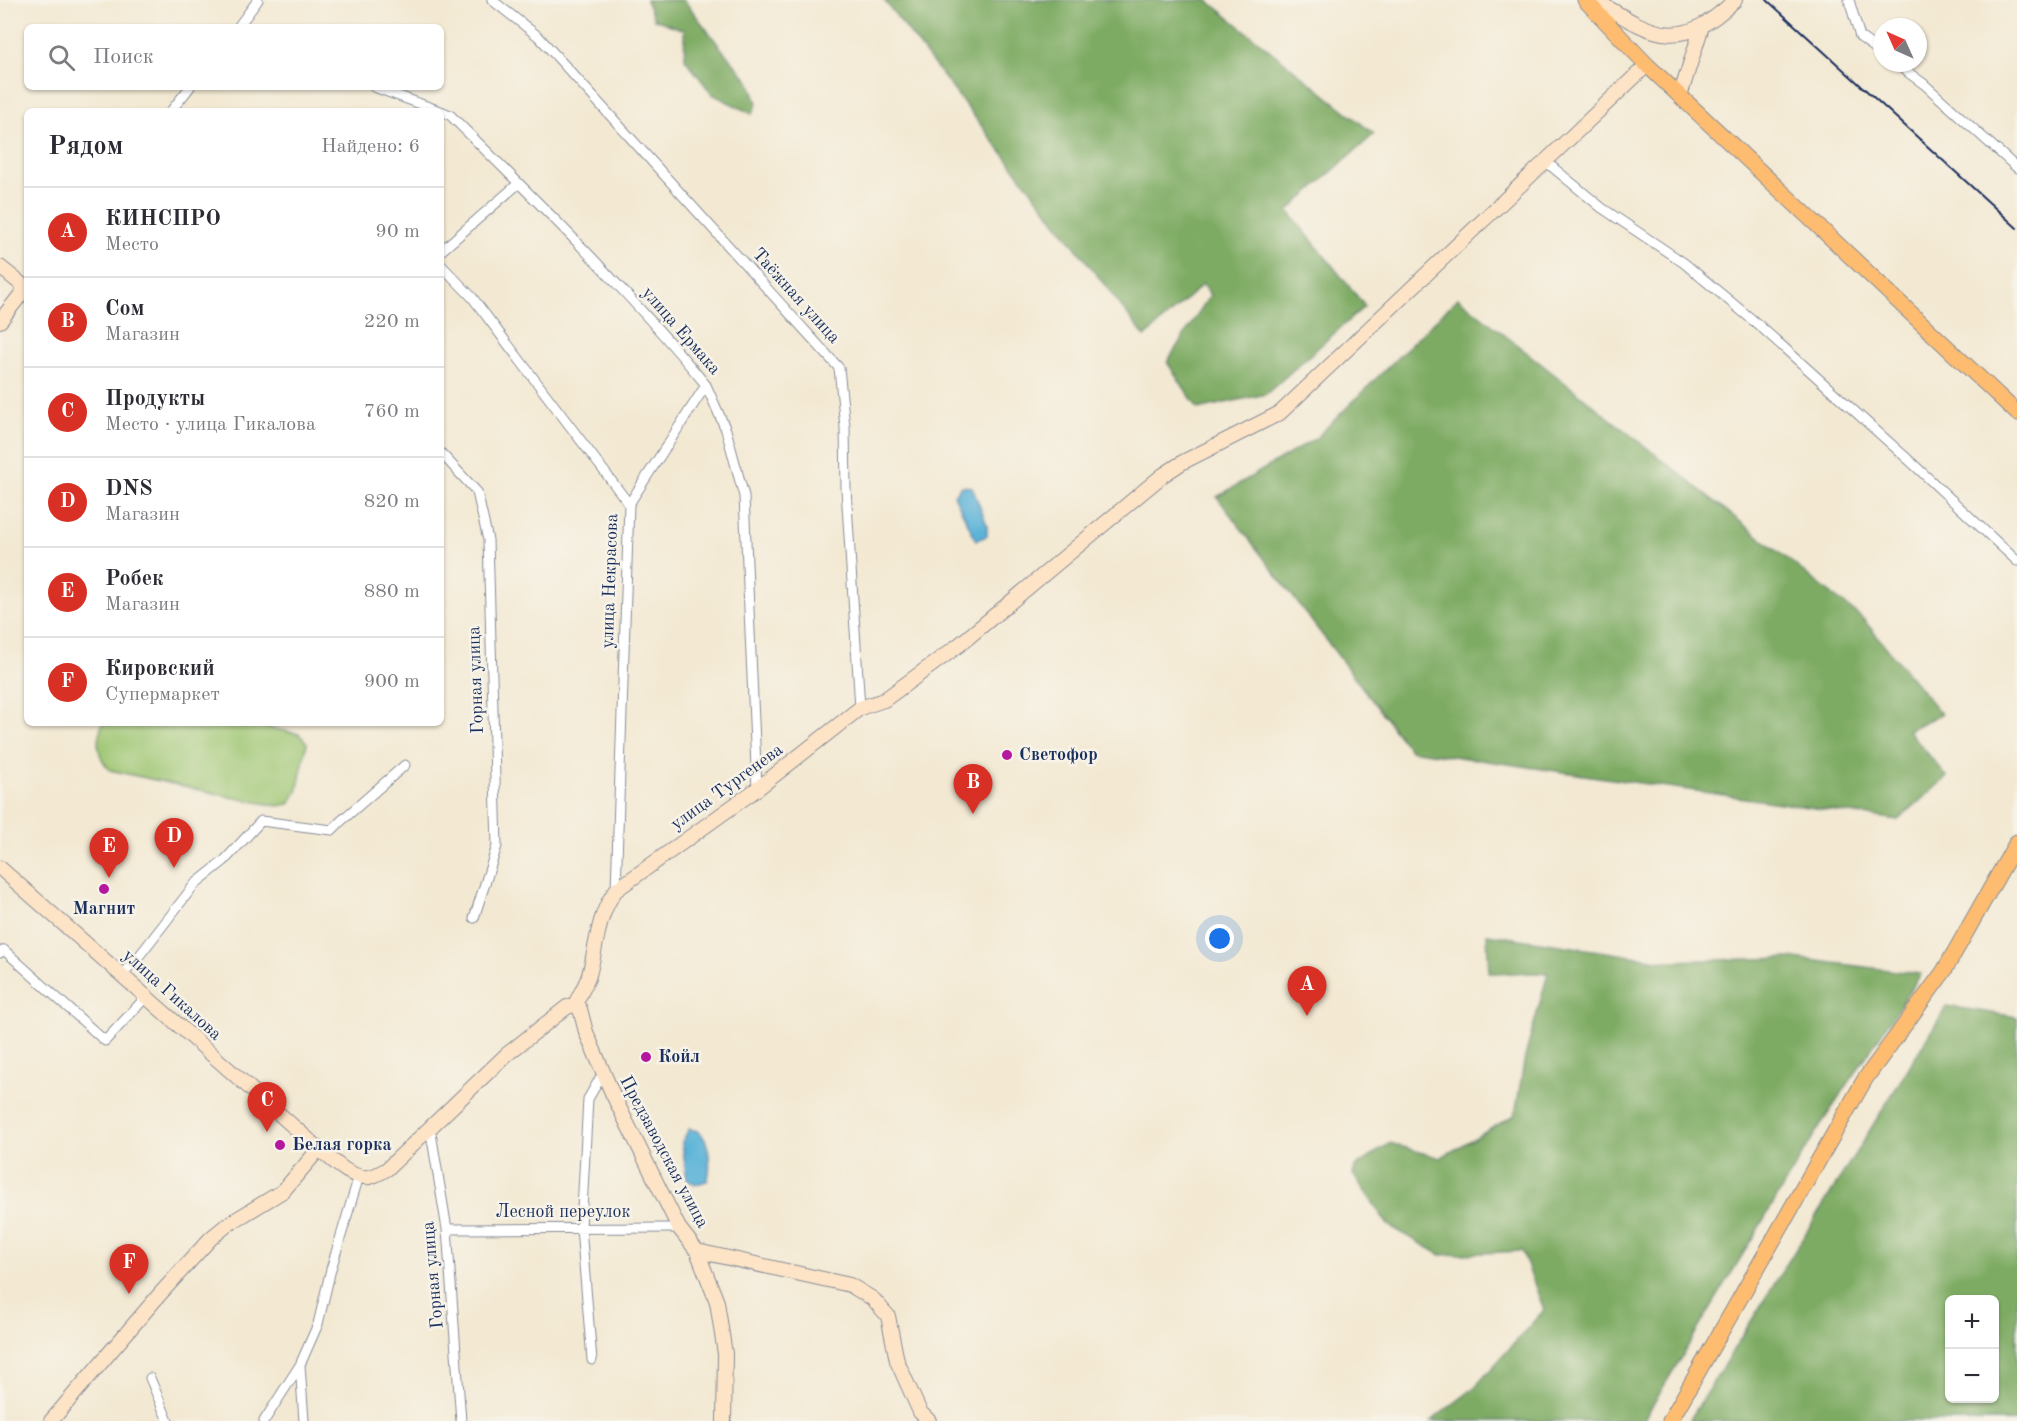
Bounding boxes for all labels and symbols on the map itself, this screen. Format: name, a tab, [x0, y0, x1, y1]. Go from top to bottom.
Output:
north arrow	[1873, 18, 1927, 72]
street label: Таёжная улица	[749, 245, 843, 347]
street label: улица Ермака	[638, 284, 724, 379]
street label: улица Некрасова	[599, 513, 621, 649]
street label: Горная улица	[465, 626, 487, 734]
street label: улица Тургенева	[668, 740, 786, 834]
place label: Светофор	[1019, 746, 1098, 765]
marker: Светофор	[1000, 748, 1014, 762]
pin: B	[954, 764, 992, 814]
pin: D	[154, 818, 194, 868]
pin: E	[90, 828, 128, 878]
marker: Магнит	[97, 882, 111, 896]
place label: Магнит	[73, 900, 135, 918]
your location	[1205, 924, 1234, 953]
street label: улица Гикалова	[119, 946, 225, 1044]
pin: A	[1288, 966, 1326, 1016]
place label: Койл	[658, 1048, 700, 1066]
marker: Койл	[639, 1050, 653, 1064]
street label: Предзаводская улица	[616, 1073, 712, 1231]
pin: C	[248, 1082, 286, 1132]
place label: Белая горка	[292, 1136, 392, 1154]
marker: Белая горка	[273, 1138, 287, 1152]
street label: Лесной переулок	[496, 1203, 630, 1221]
street label: Горная улица	[419, 1220, 447, 1330]
pin: F	[110, 1244, 148, 1294]

